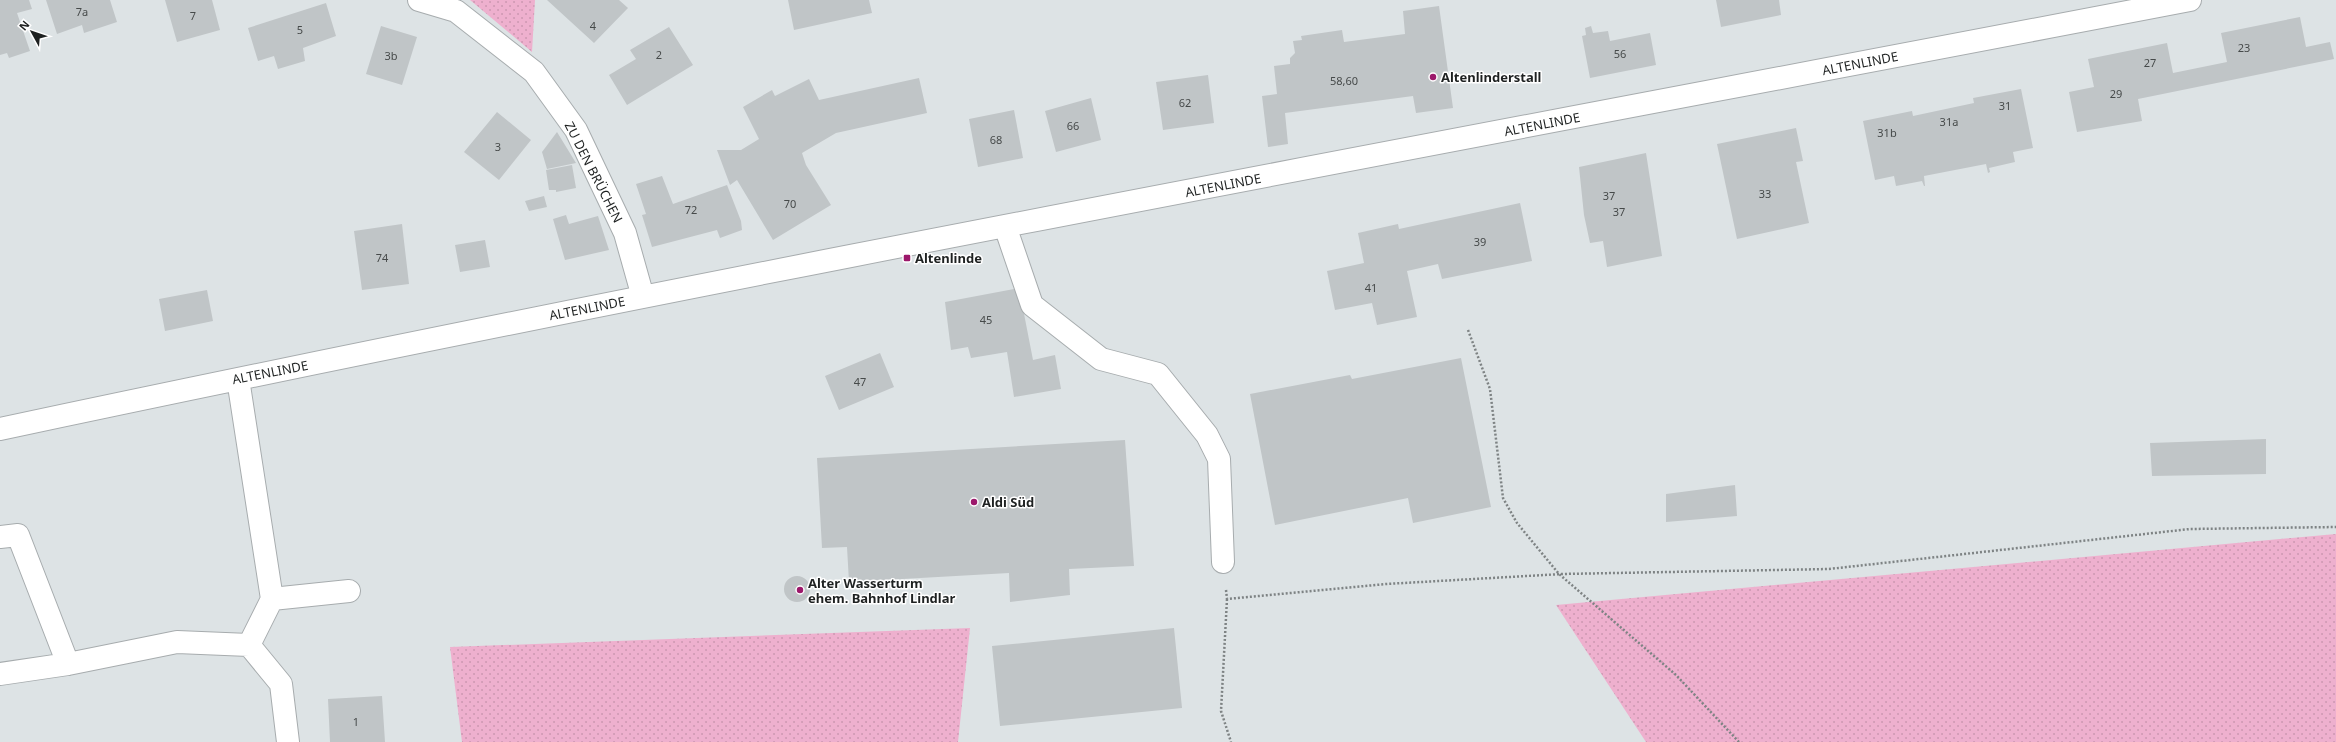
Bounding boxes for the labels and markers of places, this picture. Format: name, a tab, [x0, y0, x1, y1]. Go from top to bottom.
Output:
place label: Altenlinderstall	[1441, 68, 1541, 86]
marker: Altenlinderstall	[1428, 72, 1438, 82]
place label: Altenlinde	[915, 249, 982, 267]
marker: Altenlinde	[902, 253, 912, 263]
place label: Aldi Süd	[982, 493, 1034, 511]
marker: Aldi Süd	[969, 497, 979, 507]
place label: Alter Wasserturm ehem. Bahnhof Lindlar	[808, 574, 955, 607]
marker: Alter Wasserturm ehem. Bahnhof Lindlar	[795, 585, 805, 595]

